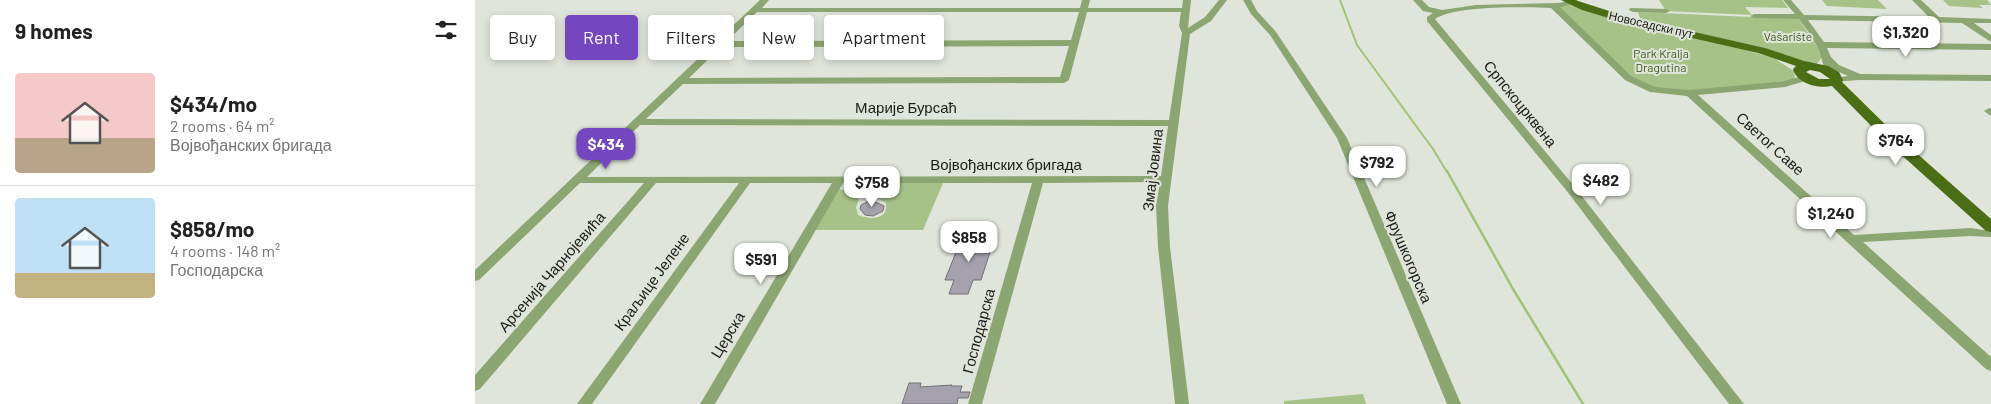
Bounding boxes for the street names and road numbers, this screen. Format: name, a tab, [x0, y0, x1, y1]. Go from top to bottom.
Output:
street label: Новосадски пут	[1607, 8, 1695, 42]
street label: Српскоцрквена	[1480, 56, 1562, 151]
street label: Марије Бурсаћ	[855, 98, 957, 116]
street label: Светог Саве	[1733, 108, 1808, 179]
street label: Змај Јовина	[1138, 127, 1166, 212]
street label: Војвођанских бригада	[930, 155, 1082, 173]
street label: Арсенија Чарнојевића	[494, 207, 609, 335]
street label: Фрушкогорска	[1381, 208, 1437, 306]
street label: Краљице Јелене	[610, 229, 693, 334]
street label: Господарска	[958, 286, 998, 375]
street label: Церска	[706, 308, 748, 361]

